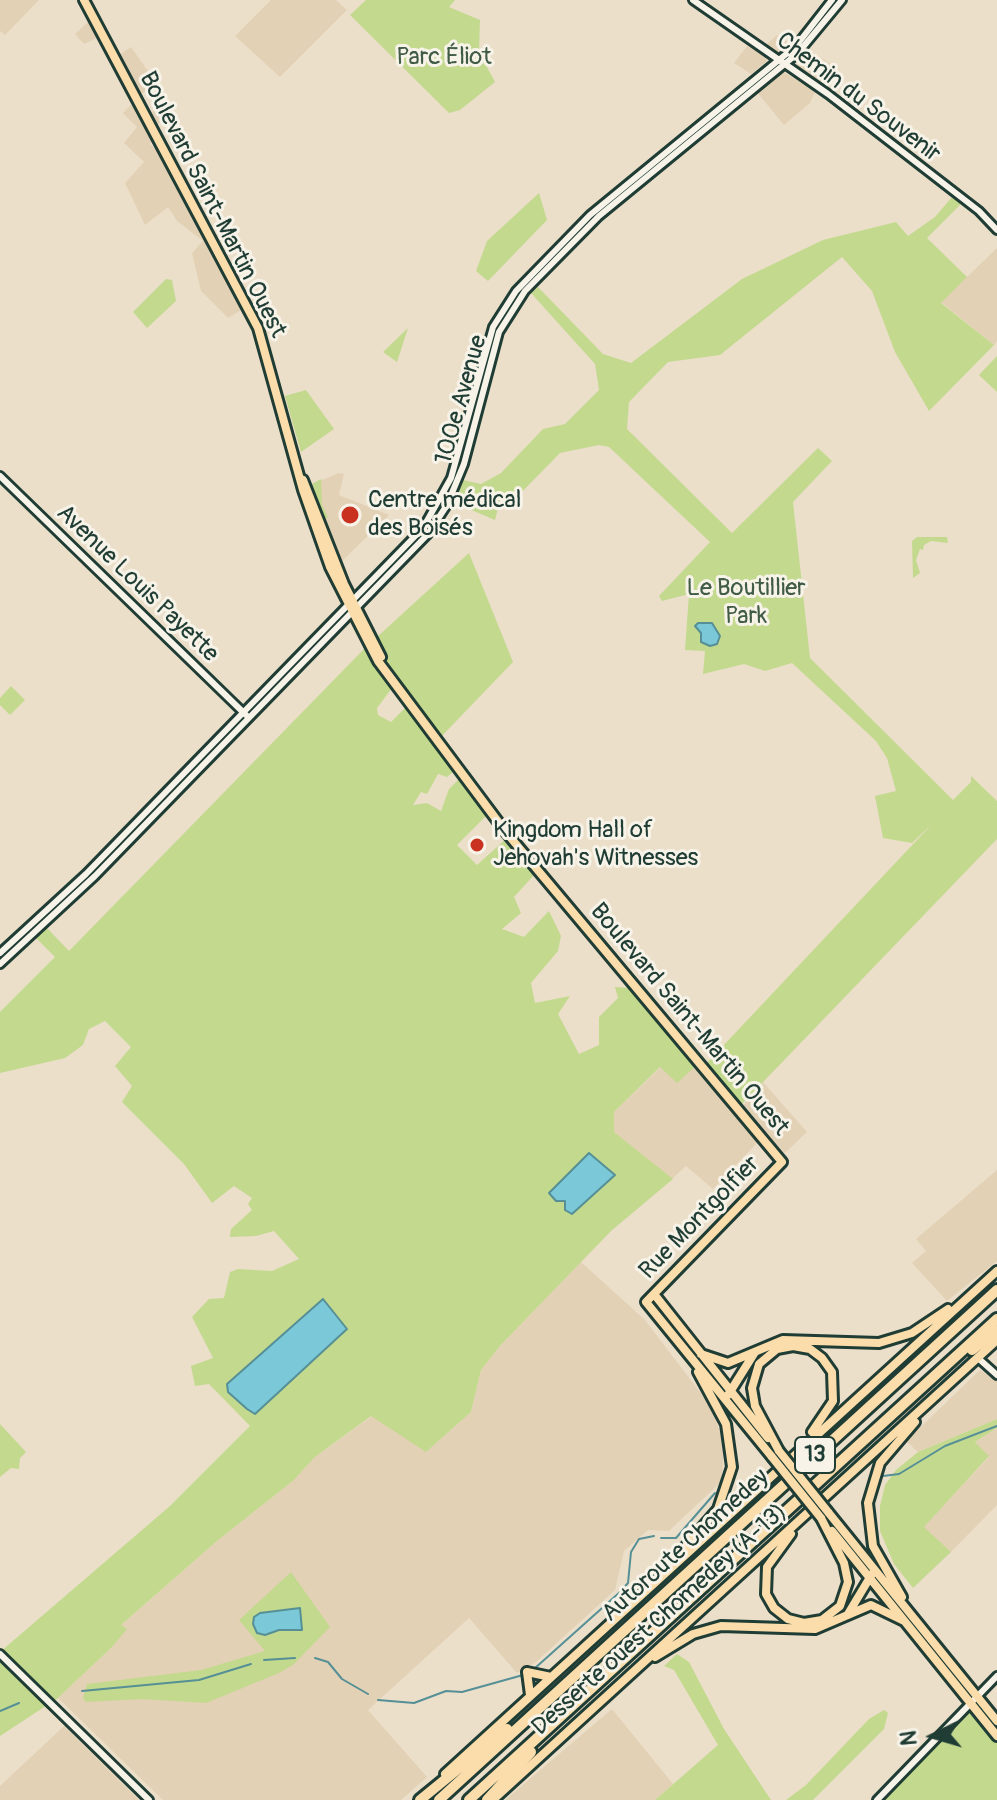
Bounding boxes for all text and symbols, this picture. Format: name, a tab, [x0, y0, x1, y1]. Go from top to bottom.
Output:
street label: Chemin du Souvenir	[770, 27, 946, 169]
park label: Parc Éliot	[396, 44, 492, 72]
street label: Boulevard Saint-Martin Ouest	[132, 67, 292, 343]
street label: 100e Avenue	[430, 332, 494, 468]
place label: Centre médical des Boisés	[368, 487, 521, 543]
street label: Avenue Louis Payette	[50, 499, 224, 669]
marker: Centre médical des Boisés	[339, 504, 361, 526]
park label: Le Boutillier Park	[686, 575, 806, 631]
place label: Kingdom Hall of Jehovah's Witnesses	[493, 817, 698, 873]
marker: Kingdom Hall of Jehovah's Witnesses	[468, 836, 486, 854]
street label: Boulevard Saint-Martin Ouest	[583, 898, 795, 1142]
street label: Rue Montgolfier	[634, 1150, 766, 1286]
road number: 13	[795, 1437, 835, 1473]
street label: Autoroute Chomedey	[597, 1464, 775, 1628]
street label: Desserte ouest Chomedey (A-13)	[527, 1498, 793, 1742]
north arrow	[893, 1696, 973, 1776]
text: N	[894, 1729, 924, 1747]

